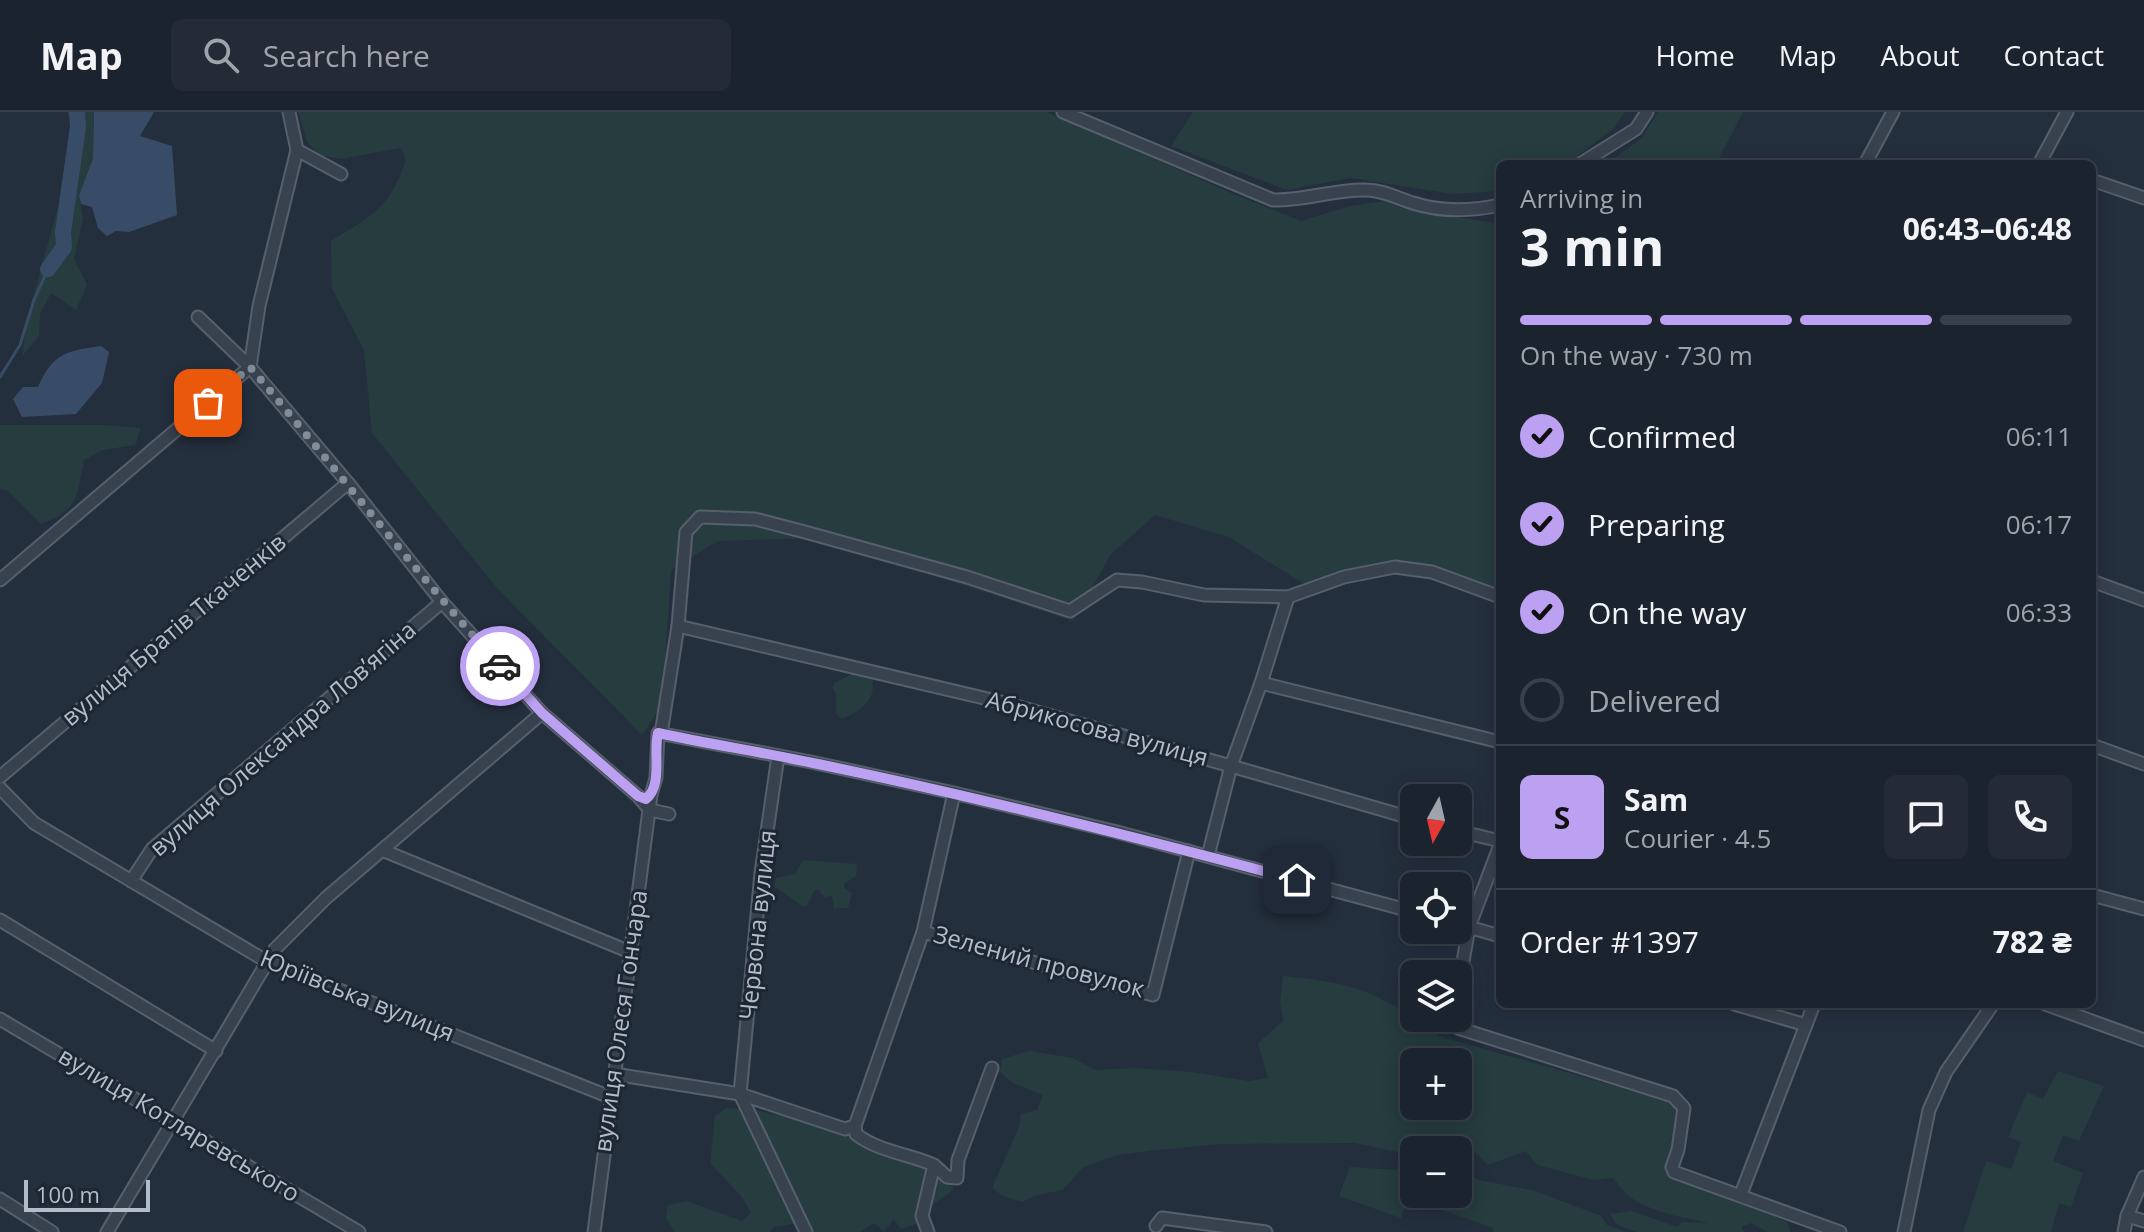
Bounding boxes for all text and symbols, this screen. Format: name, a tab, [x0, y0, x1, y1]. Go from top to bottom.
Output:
search box	[171, 19, 731, 91]
text: Map	[40, 29, 123, 81]
icon: search	[199, 33, 243, 77]
text: Search here	[263, 35, 430, 76]
text: Home	[1656, 36, 1735, 74]
text: Map	[1779, 36, 1837, 74]
text: About	[1881, 36, 1959, 74]
text: Contact	[2003, 36, 2104, 74]
text: Arriving in	[1520, 180, 1643, 216]
text: 06:43–06:48	[1903, 208, 2072, 249]
text: 3 min	[1520, 210, 1664, 281]
text: On the way · 730 m	[1520, 337, 1753, 373]
pin	[174, 369, 242, 437]
icon: bag	[186, 381, 230, 425]
icon: check	[1520, 414, 1564, 458]
text: Confirmed	[1588, 416, 1736, 457]
text: 06:11	[2006, 418, 2072, 454]
icon: check	[1520, 502, 1564, 546]
text: Preparing	[1588, 504, 1725, 545]
text: 06:17	[2006, 506, 2072, 542]
street label: вулиця Братів Ткаченків	[54, 525, 292, 733]
icon: check	[1520, 590, 1564, 634]
text: On the way	[1588, 592, 1746, 633]
text: 06:33	[2006, 594, 2072, 630]
street label: вулиця Олександра Ловʼягіна	[142, 613, 422, 863]
courier	[460, 626, 540, 706]
icon: car	[478, 644, 522, 688]
text: Delivered	[1588, 680, 1721, 721]
street label: Абрикосова вулиця	[983, 682, 1212, 773]
button: chat	[1884, 775, 1968, 859]
button: phone	[1988, 775, 2072, 859]
text: Sam	[1624, 779, 1688, 820]
north arrow	[1400, 784, 1472, 856]
map controls	[1400, 784, 1472, 1208]
text: S	[1554, 797, 1570, 838]
text: Courier · 4.5	[1624, 820, 1771, 856]
street label: Червона вулиця	[730, 828, 783, 1021]
pin	[1263, 846, 1331, 914]
icon: home	[1275, 858, 1319, 902]
button: locate	[1400, 872, 1472, 944]
street label: вулиця Олеся Гончара	[585, 888, 654, 1154]
street label: Зелений провулок	[930, 917, 1149, 1005]
text: Order #1397	[1520, 921, 1699, 962]
text: 782 ₴	[1993, 921, 2072, 962]
street label: Юріївська вулиця	[256, 941, 459, 1049]
button: layers	[1400, 960, 1472, 1032]
street label: вулиця Котляревського	[53, 1039, 307, 1209]
button: +	[1400, 1048, 1472, 1120]
button: −	[1400, 1136, 1472, 1208]
scale bar	[24, 1176, 150, 1212]
text: 100 m	[36, 1179, 100, 1209]

